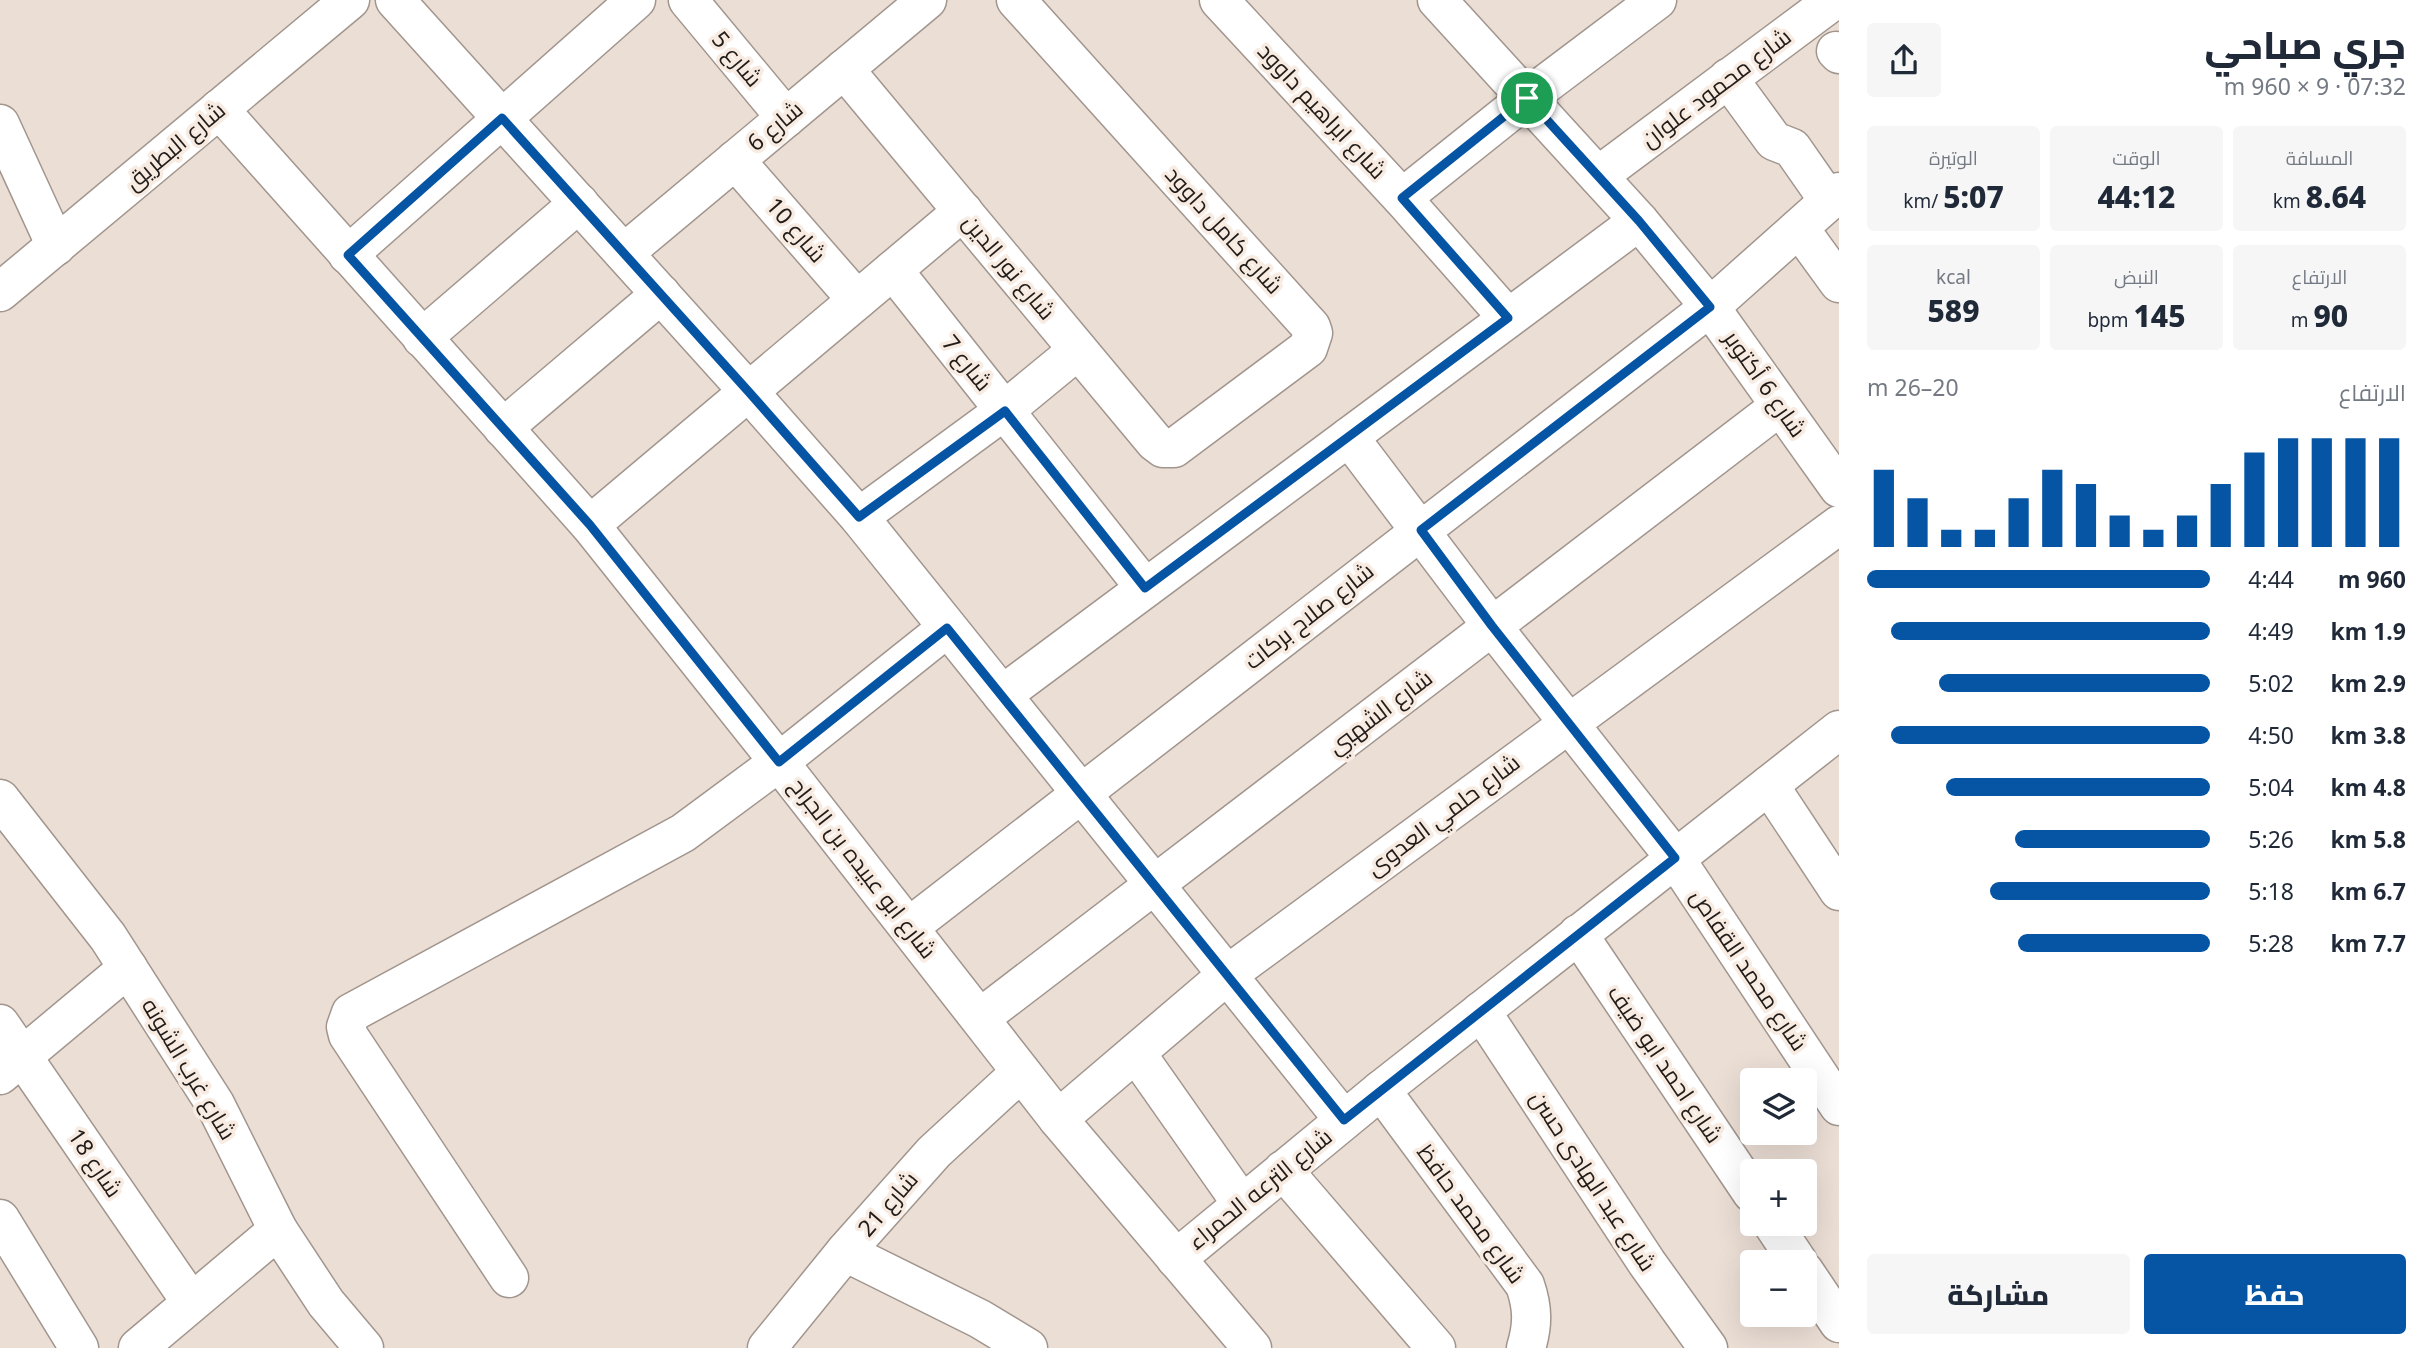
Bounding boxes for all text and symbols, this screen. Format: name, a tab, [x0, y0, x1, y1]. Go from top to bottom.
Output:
text: جري صباحي	[2205, 18, 2406, 70]
street label: شارع محمود علوان	[1634, 20, 1798, 155]
button: share	[1867, 23, 1941, 97]
street label: شارع 5	[704, 24, 770, 94]
street label: شارع ابراهيم داوود	[1250, 35, 1394, 186]
pin	[1497, 68, 1557, 128]
text: 07:32 · 9 × 960 m	[2224, 70, 2406, 102]
icon: arrive	[1508, 79, 1546, 117]
street label: شارع 6	[740, 93, 810, 159]
street label: شارع البطريق	[117, 94, 232, 198]
text: الوتيرة	[1929, 145, 1978, 171]
text: الوقت	[2112, 145, 2161, 171]
text: المسافة	[2286, 145, 2353, 171]
street label: شارع كامل داوود	[1158, 158, 1291, 301]
text: 5:07	[1943, 176, 2004, 217]
text: 44:12	[2098, 176, 2175, 217]
text: 8.64	[2306, 176, 2366, 217]
text: /km	[1903, 188, 1943, 214]
text: km	[2273, 188, 2306, 214]
street label: شارع 10	[759, 190, 834, 269]
street label: شارع نور الدين	[955, 207, 1063, 327]
text: kcal	[1936, 264, 1971, 290]
text: النبض	[2114, 264, 2159, 290]
text: الارتفاع	[2292, 264, 2347, 290]
text: 589	[1927, 290, 1980, 331]
text: 145	[2134, 295, 2186, 336]
text: 90	[2314, 295, 2348, 336]
text: bpm	[2087, 307, 2134, 333]
text: m	[2291, 307, 2314, 333]
street label: شارع 6 أكتوبر	[1715, 322, 1814, 444]
street label: شارع 7	[935, 328, 1000, 398]
text: 20–26 m	[1867, 371, 1959, 403]
text: الارتفاع	[2339, 376, 2406, 408]
street label: شارع صلاح بركات	[1237, 554, 1381, 677]
text: 4:44	[2248, 563, 2294, 595]
text: 960 m	[2338, 563, 2406, 595]
text: 4:49	[2248, 615, 2294, 647]
text: 1.9 km	[2331, 615, 2406, 647]
street label: شارع الشهبي	[1320, 661, 1440, 764]
text: 5:02	[2248, 667, 2294, 699]
text: 2.9 km	[2331, 667, 2406, 699]
text: 4:50	[2248, 719, 2294, 751]
text: 3.8 km	[2331, 719, 2406, 751]
street label: شارع حلمي العدوى	[1359, 746, 1528, 885]
street label: شارع ابو عبيده بن الجراح	[782, 770, 945, 965]
text: 5:04	[2248, 771, 2294, 803]
text: 4.8 km	[2331, 771, 2406, 803]
text: 5:26	[2248, 823, 2294, 855]
text: 5.8 km	[2331, 823, 2406, 855]
text: 5:18	[2248, 875, 2294, 907]
text: 6.7 km	[2331, 875, 2406, 907]
street label: شارع محمد القفاص	[1683, 882, 1816, 1057]
text: 5:28	[2248, 927, 2294, 959]
text: 7.7 km	[2331, 927, 2406, 959]
street label: شارع احمد ابو ضيف	[1600, 978, 1731, 1150]
street label: شارع غرب الشونه	[134, 992, 245, 1146]
map controls	[1740, 1068, 1817, 1327]
button: layers	[1740, 1068, 1817, 1145]
street label: شارع عبد الهادى حسن	[1523, 1084, 1664, 1278]
street label: شارع الترعه الحمراء	[1180, 1120, 1339, 1257]
street label: شارع 18	[60, 1122, 131, 1204]
street label: شارع محمد حافظ	[1410, 1137, 1533, 1290]
button: +	[1740, 1159, 1817, 1236]
street label: شارع 21	[850, 1164, 925, 1243]
button: −	[1740, 1250, 1817, 1327]
button: مشاركة	[1867, 1254, 2130, 1334]
button: حفظ	[2144, 1254, 2406, 1334]

